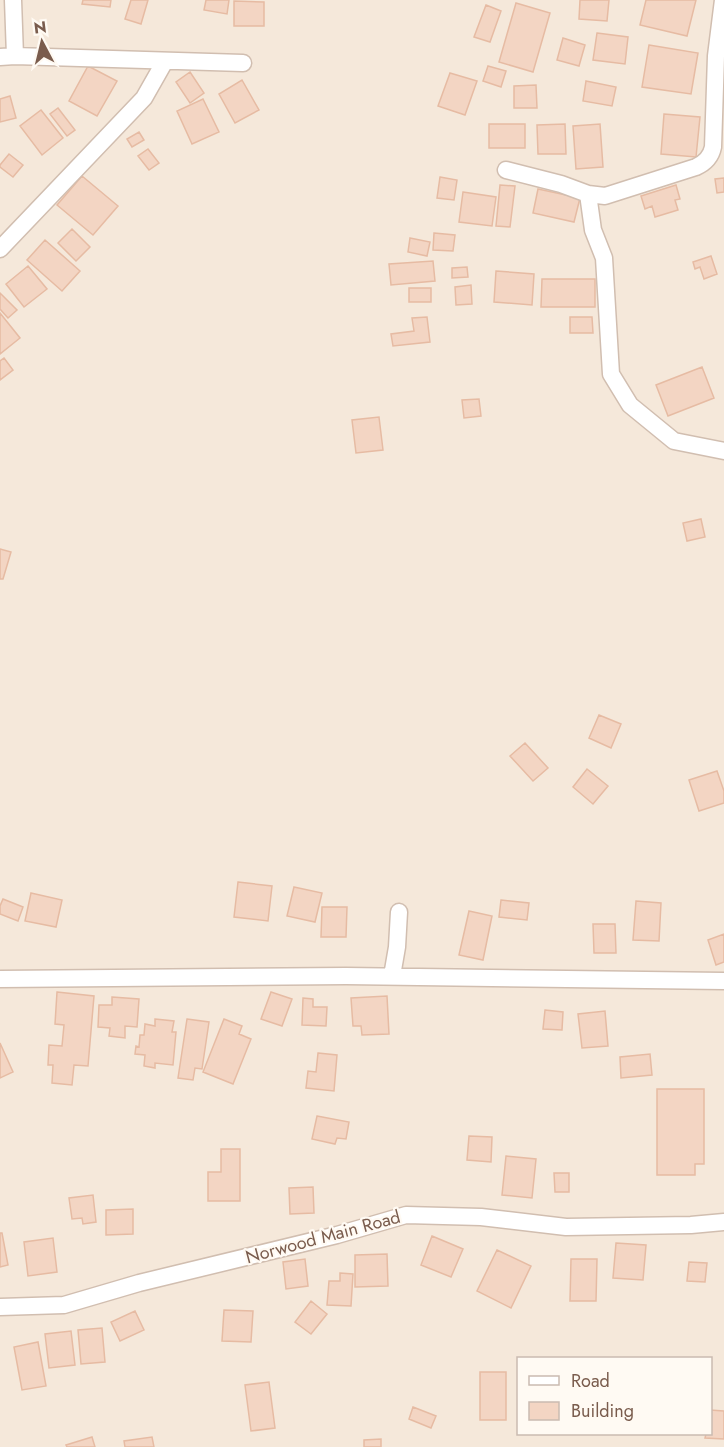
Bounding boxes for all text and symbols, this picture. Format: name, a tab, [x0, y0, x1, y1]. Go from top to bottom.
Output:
north arrow	[12, 12, 72, 72]
text: N	[33, 15, 48, 40]
street label: Norwood Main Road	[243, 1204, 403, 1270]
legend	[517, 1357, 712, 1435]
text: Road	[571, 1368, 610, 1394]
text: Building	[571, 1398, 634, 1424]

